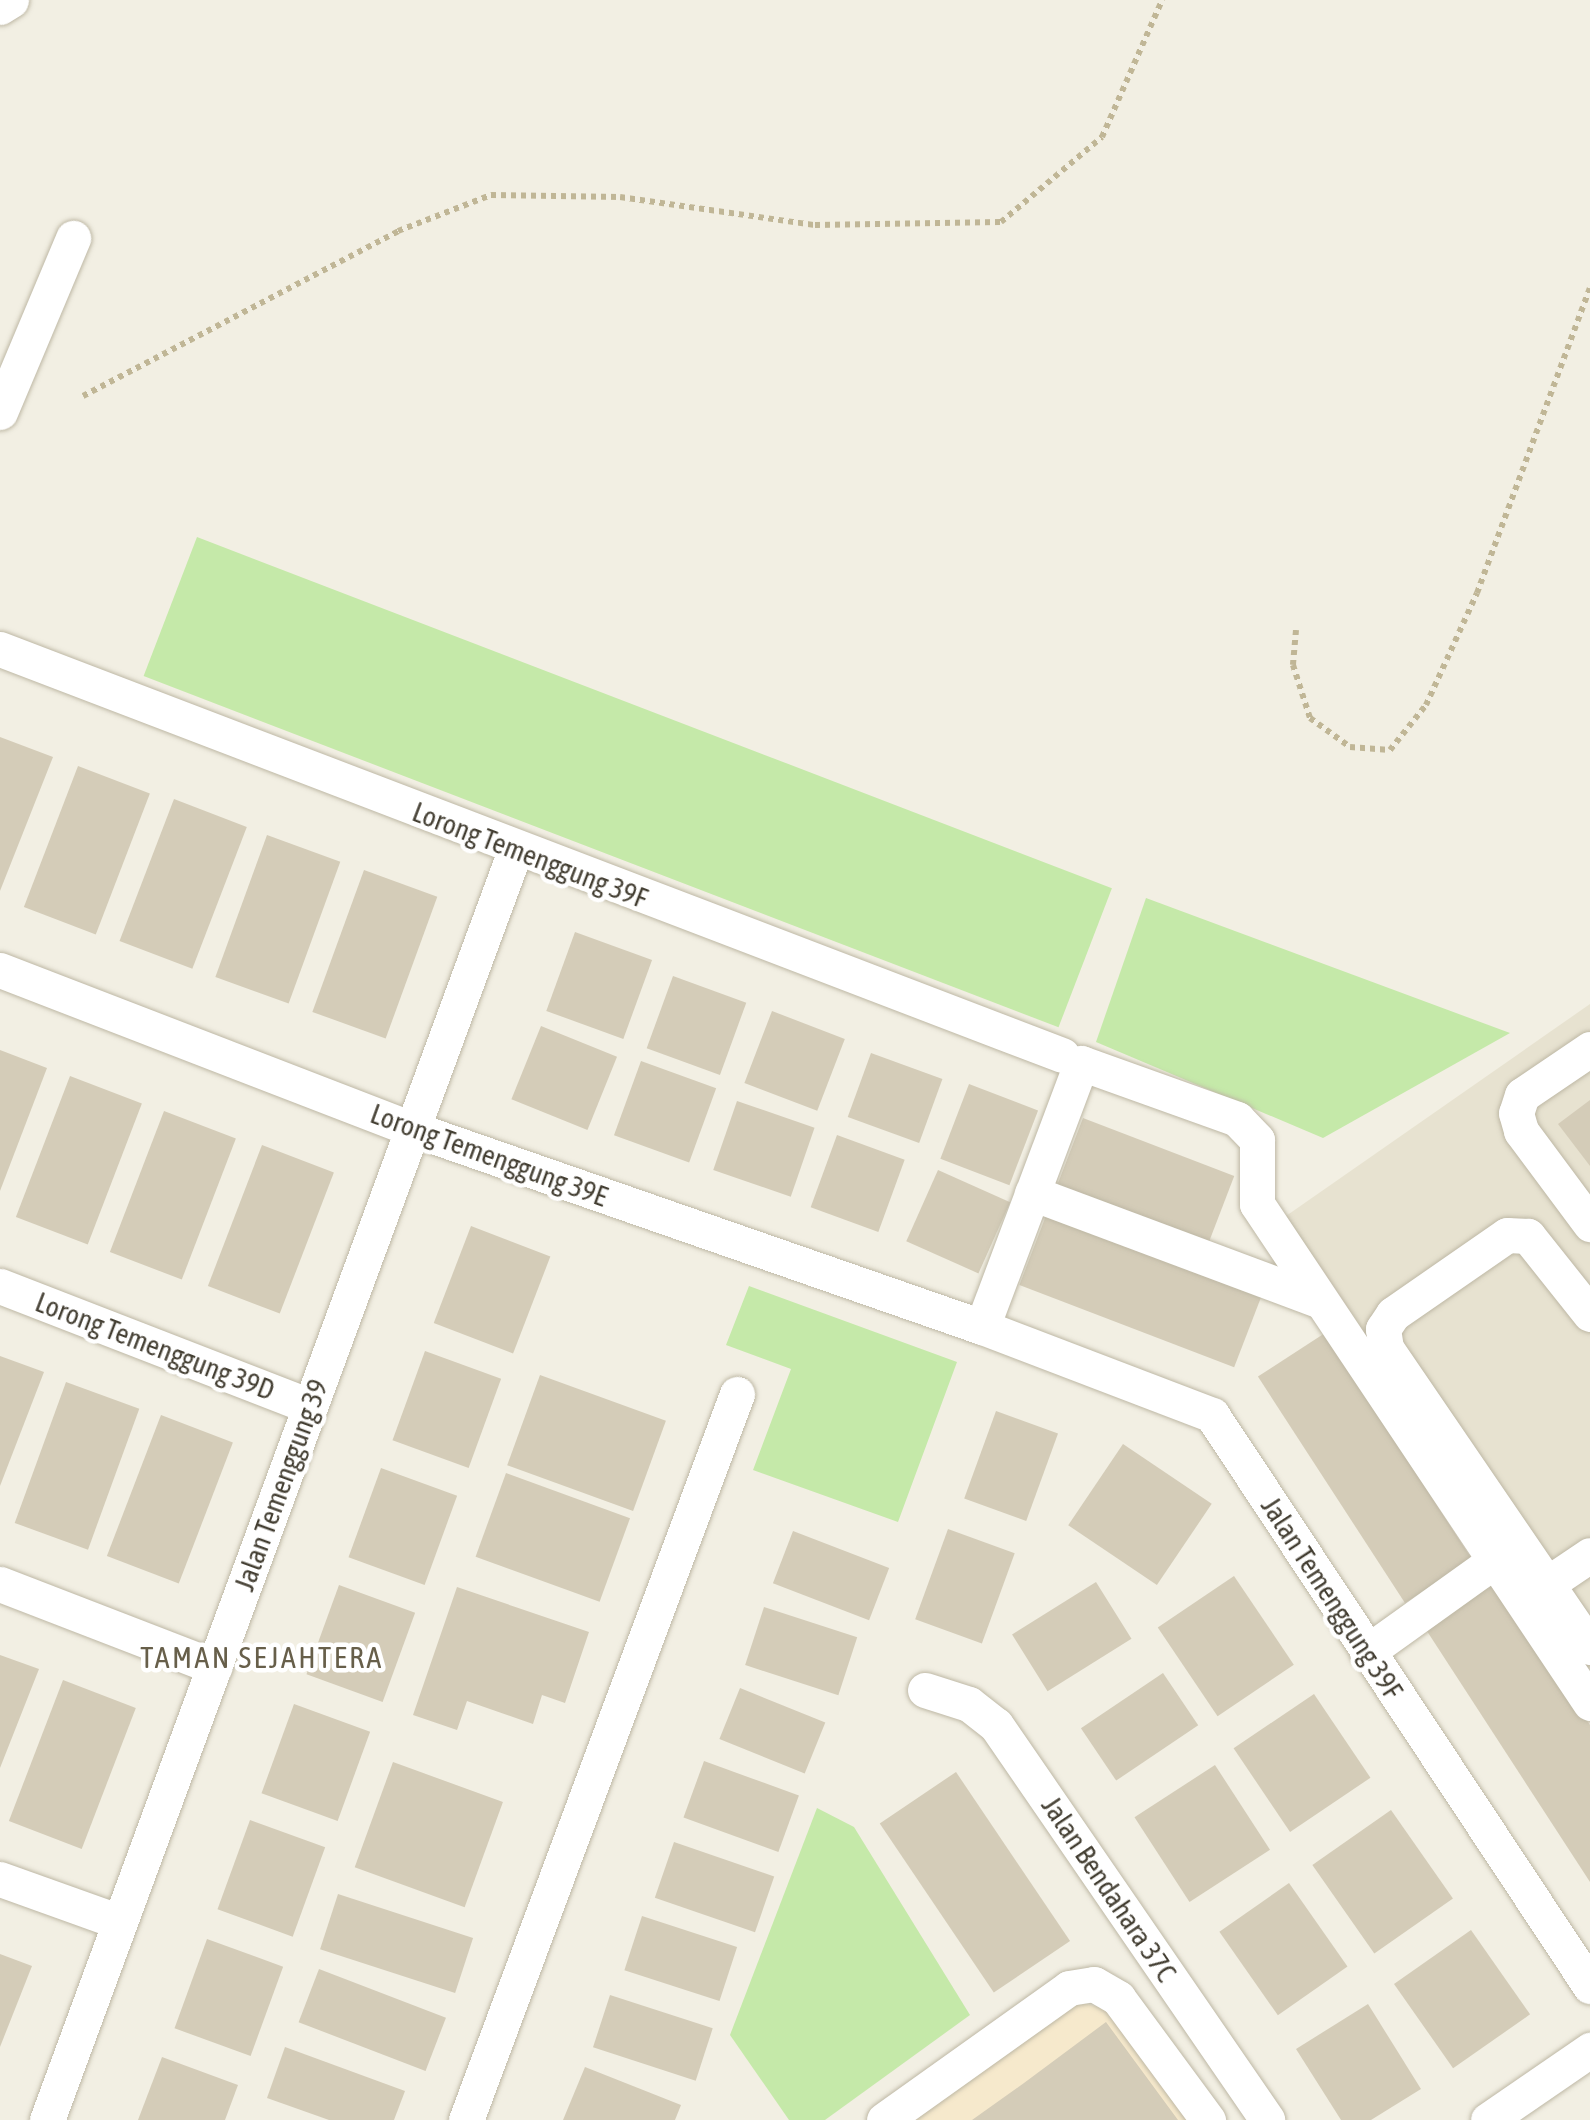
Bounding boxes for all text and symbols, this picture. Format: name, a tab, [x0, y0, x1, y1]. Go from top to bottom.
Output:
street label: Lorong Temenggung 39F	[408, 795, 652, 915]
street label: Lorong Temenggung 39E	[366, 1097, 612, 1213]
street label: Lorong Temenggung 39D	[31, 1285, 279, 1407]
street label: Jalan Temenggung 39	[227, 1375, 335, 1595]
street label: Jalan Temenggung 39F	[1254, 1491, 1410, 1705]
district label: TAMAN SEJAHTERA	[140, 1639, 384, 1675]
street label: Jalan Bendahara 37C	[1035, 1790, 1183, 1988]

